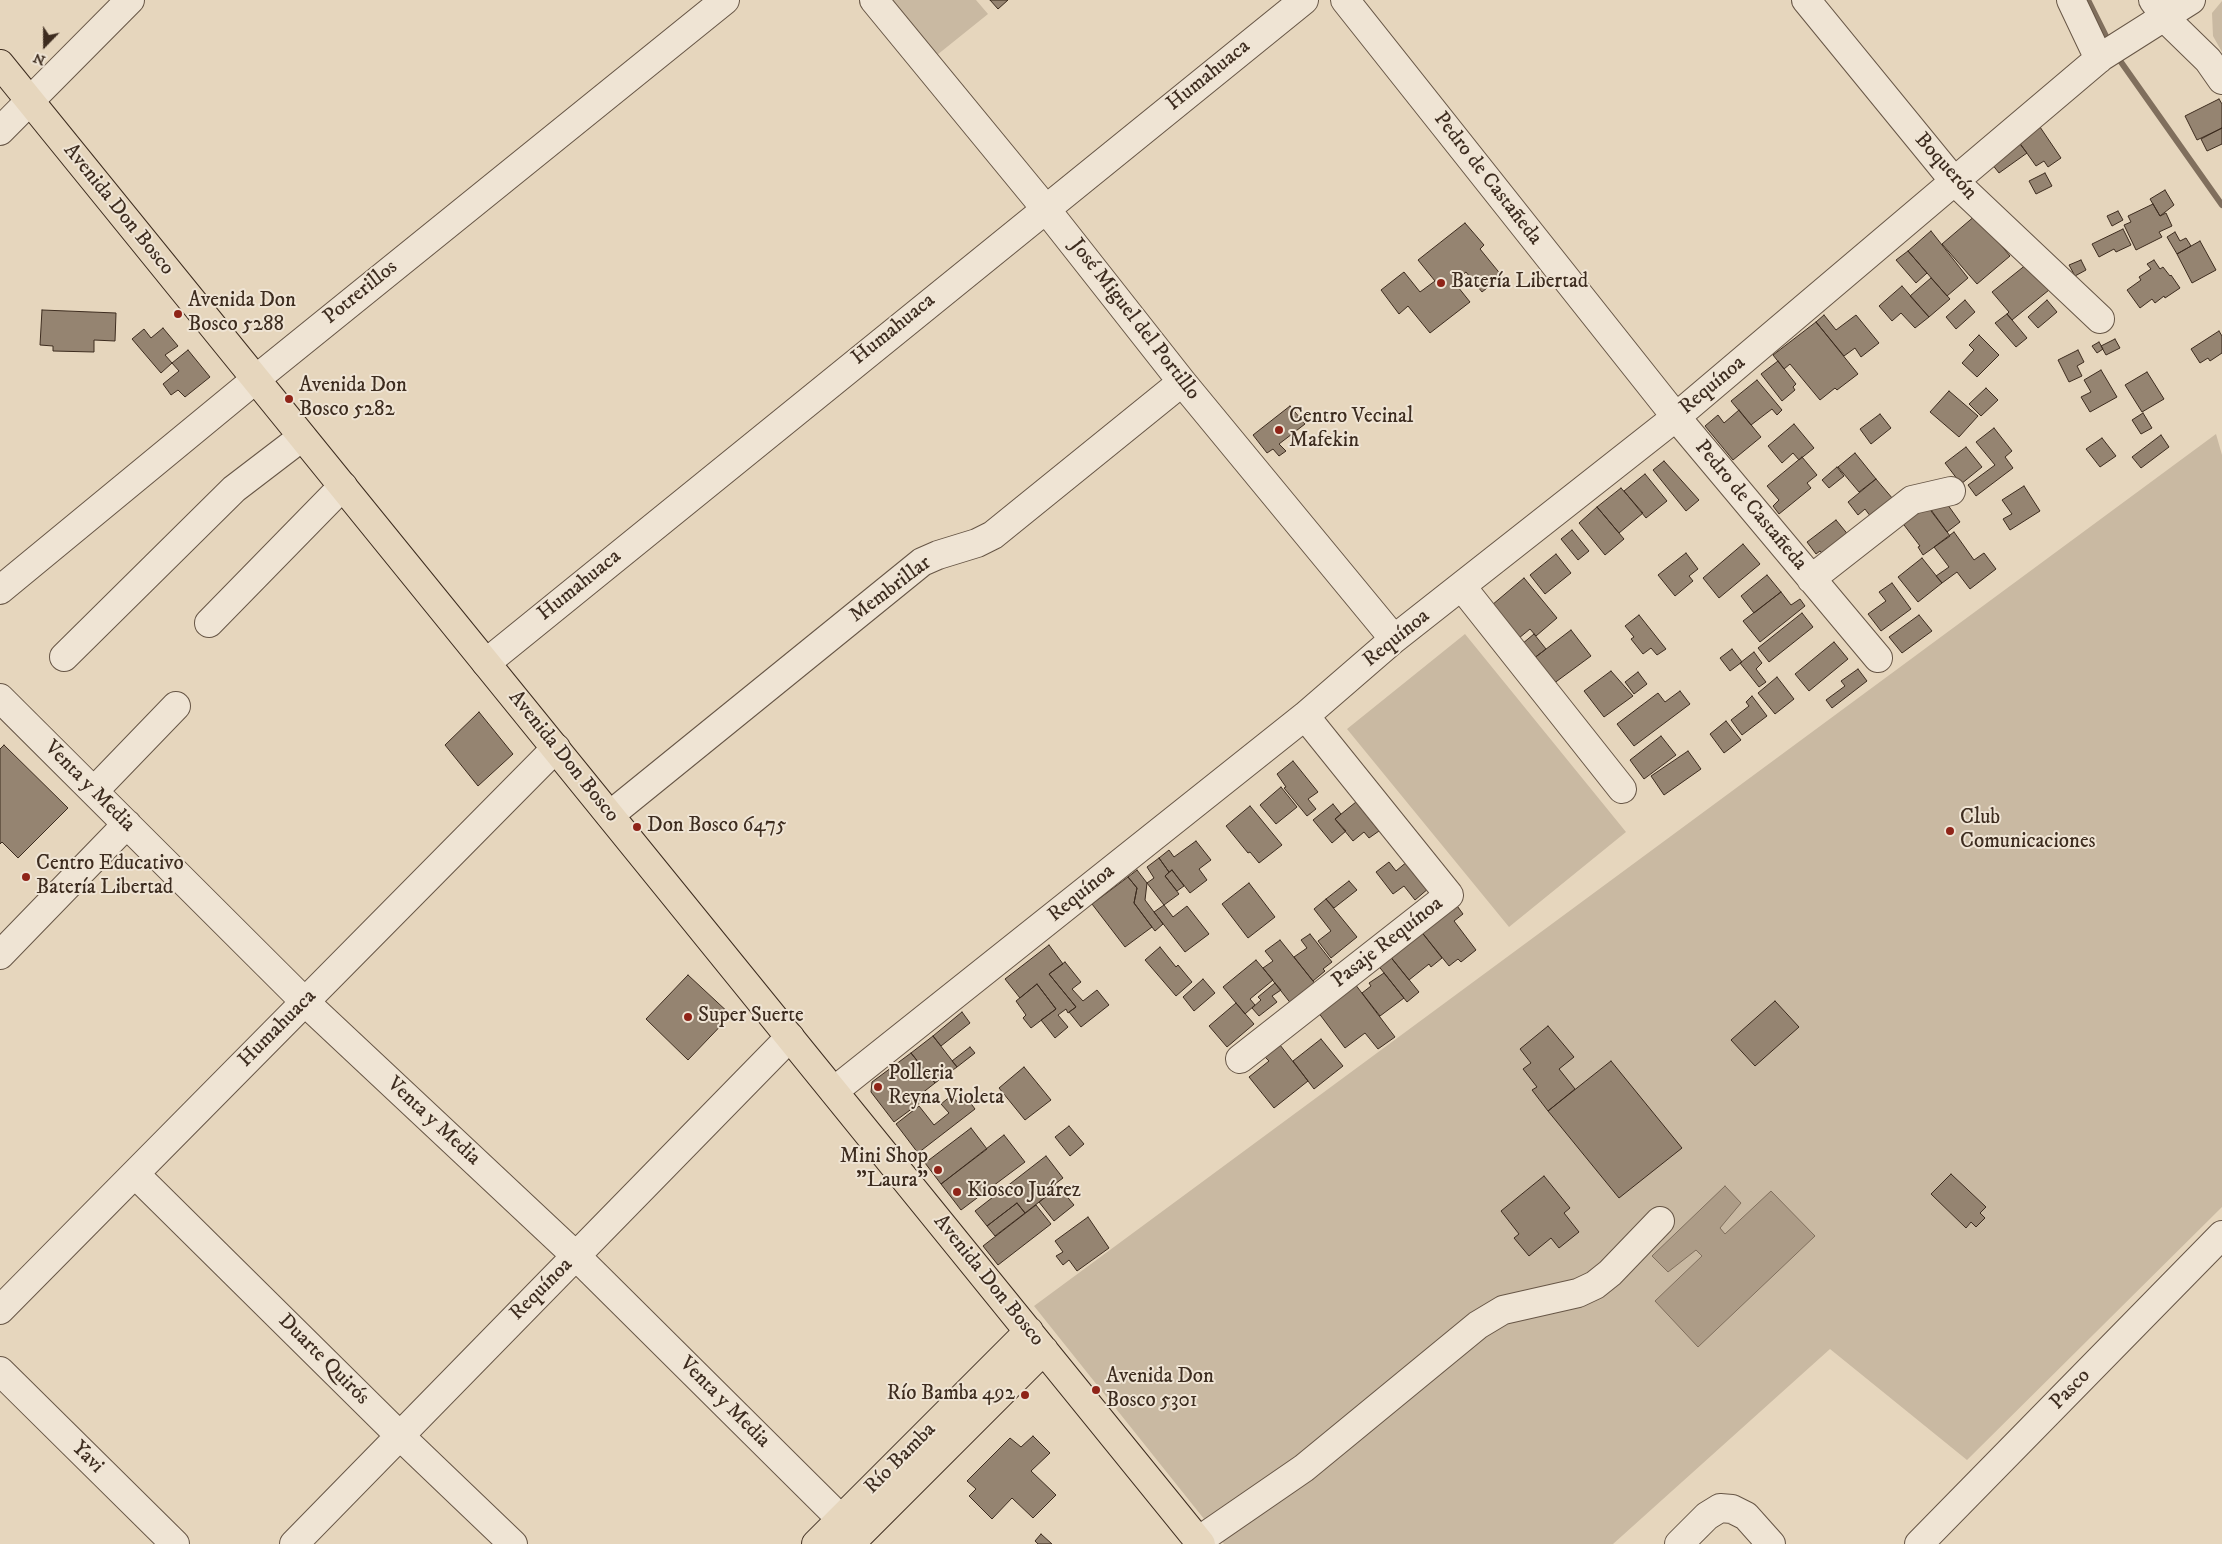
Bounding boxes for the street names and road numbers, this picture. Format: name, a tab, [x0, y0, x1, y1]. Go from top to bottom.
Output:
street label: Humahuaca	[1162, 35, 1256, 117]
street label: Pedro de Castañeda	[1427, 107, 1547, 251]
street label: Boquerón	[1908, 128, 1982, 206]
street label: Avenida Don Bosco	[57, 139, 179, 281]
street label: José Miguel del Portillo	[1063, 234, 1205, 406]
street label: Potrerillos	[319, 255, 403, 331]
street label: Humahuaca	[847, 289, 941, 371]
street label: Requínoa	[1675, 351, 1751, 421]
street label: Pedro de Castañeda	[1688, 436, 1812, 576]
street label: Humahuaca	[533, 545, 627, 627]
street label: Membrillar	[845, 551, 937, 629]
street label: Requínoa	[1359, 604, 1435, 674]
street label: Avenida Don Bosco	[502, 686, 624, 828]
street label: Venta y Media	[38, 736, 140, 838]
street label: Requínoa	[1044, 859, 1120, 929]
street label: Pasaje Requínoa	[1328, 892, 1448, 994]
street label: Humahuaca	[234, 985, 322, 1073]
street label: Venta y Media	[381, 1072, 485, 1172]
street label: Avenida Don Bosco	[927, 1210, 1049, 1352]
street label: Requínoa	[505, 1253, 579, 1327]
street label: Duarte Quirós	[272, 1309, 374, 1411]
street label: Venta y Media	[673, 1352, 775, 1454]
street label: Pasco	[2045, 1364, 2097, 1416]
street label: Río Bamba	[860, 1418, 942, 1500]
street label: Yavi	[66, 1437, 108, 1479]

